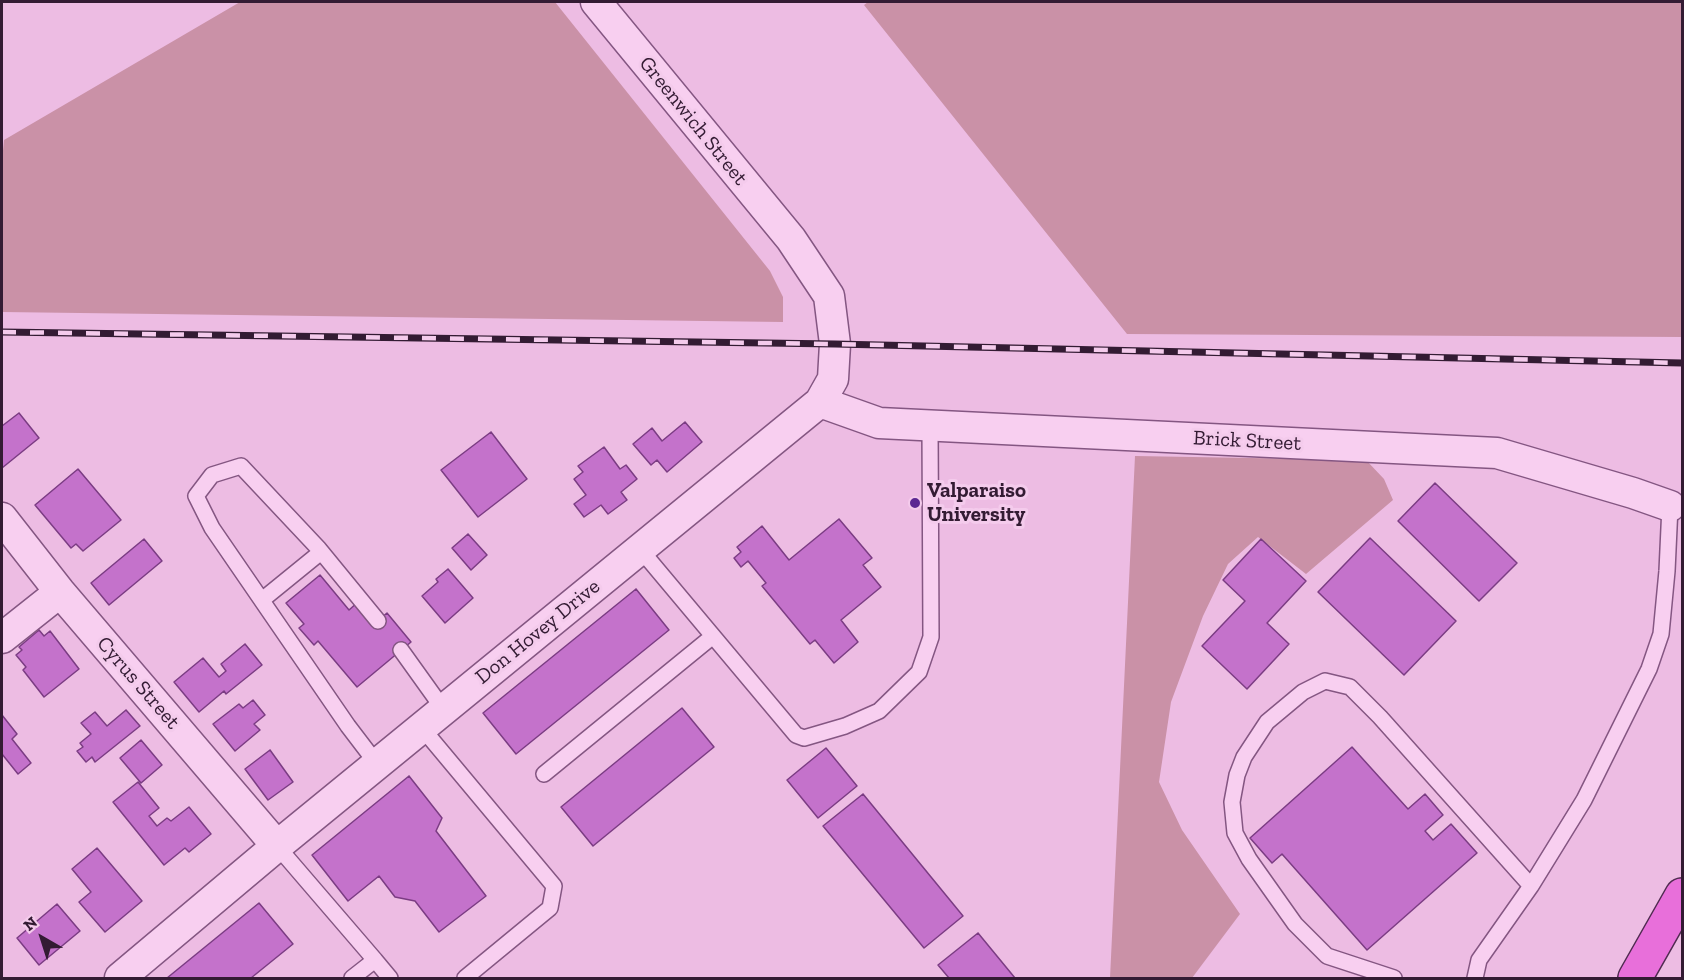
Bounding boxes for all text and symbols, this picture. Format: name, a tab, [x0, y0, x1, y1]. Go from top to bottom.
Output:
street label: Greenwich Street	[633, 52, 753, 190]
street label: Brick Street	[1192, 426, 1302, 456]
place label: Valparaiso University	[927, 478, 1026, 528]
marker: Valparaiso University	[908, 496, 922, 510]
street label: Don Hovey Drive	[471, 574, 605, 690]
street label: Cyrus Street	[91, 632, 185, 734]
north arrow	[12, 908, 72, 968]
text: N	[20, 912, 41, 935]

